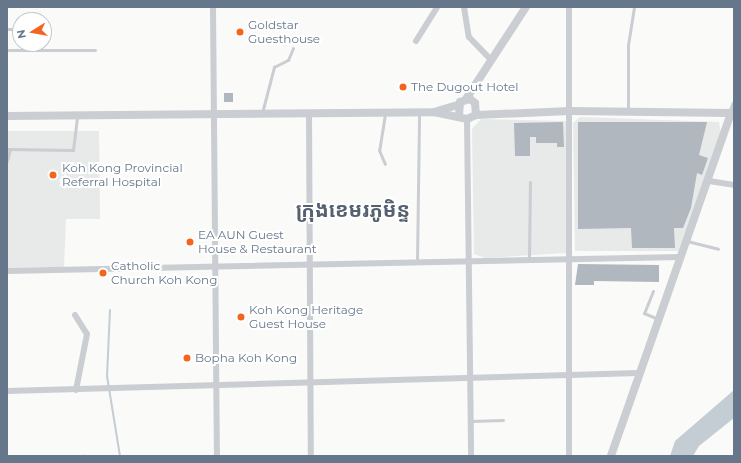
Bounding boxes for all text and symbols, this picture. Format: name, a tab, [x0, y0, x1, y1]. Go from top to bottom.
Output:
north arrow	[12, 12, 52, 52]
place label: Goldstar Guesthouse	[248, 18, 320, 46]
marker: Goldstar Guesthouse	[235, 27, 245, 37]
text: N	[13, 28, 29, 40]
place label: The Dugout Hotel	[411, 80, 519, 94]
marker: The Dugout Hotel	[398, 82, 408, 92]
place label: Koh Kong Provincial Referral Hospital	[62, 161, 183, 189]
marker: Koh Kong Provincial Referral Hospital	[47, 169, 59, 181]
district label: ក្រុងខេមរភូមិន្ទ	[296, 198, 410, 222]
place label: EA AUN Guest House & Restaurant	[198, 228, 317, 256]
marker: EA AUN Guest House & Restaurant	[185, 237, 195, 247]
place label: Catholic Church Koh Kong	[111, 259, 217, 287]
marker: Catholic Church Koh Kong	[98, 268, 108, 278]
place label: Koh Kong Heritage Guest House	[249, 303, 363, 331]
marker: Koh Kong Heritage Guest House	[236, 312, 246, 322]
place label: Bopha Koh Kong	[195, 351, 297, 365]
marker: Bopha Koh Kong	[182, 353, 192, 363]

